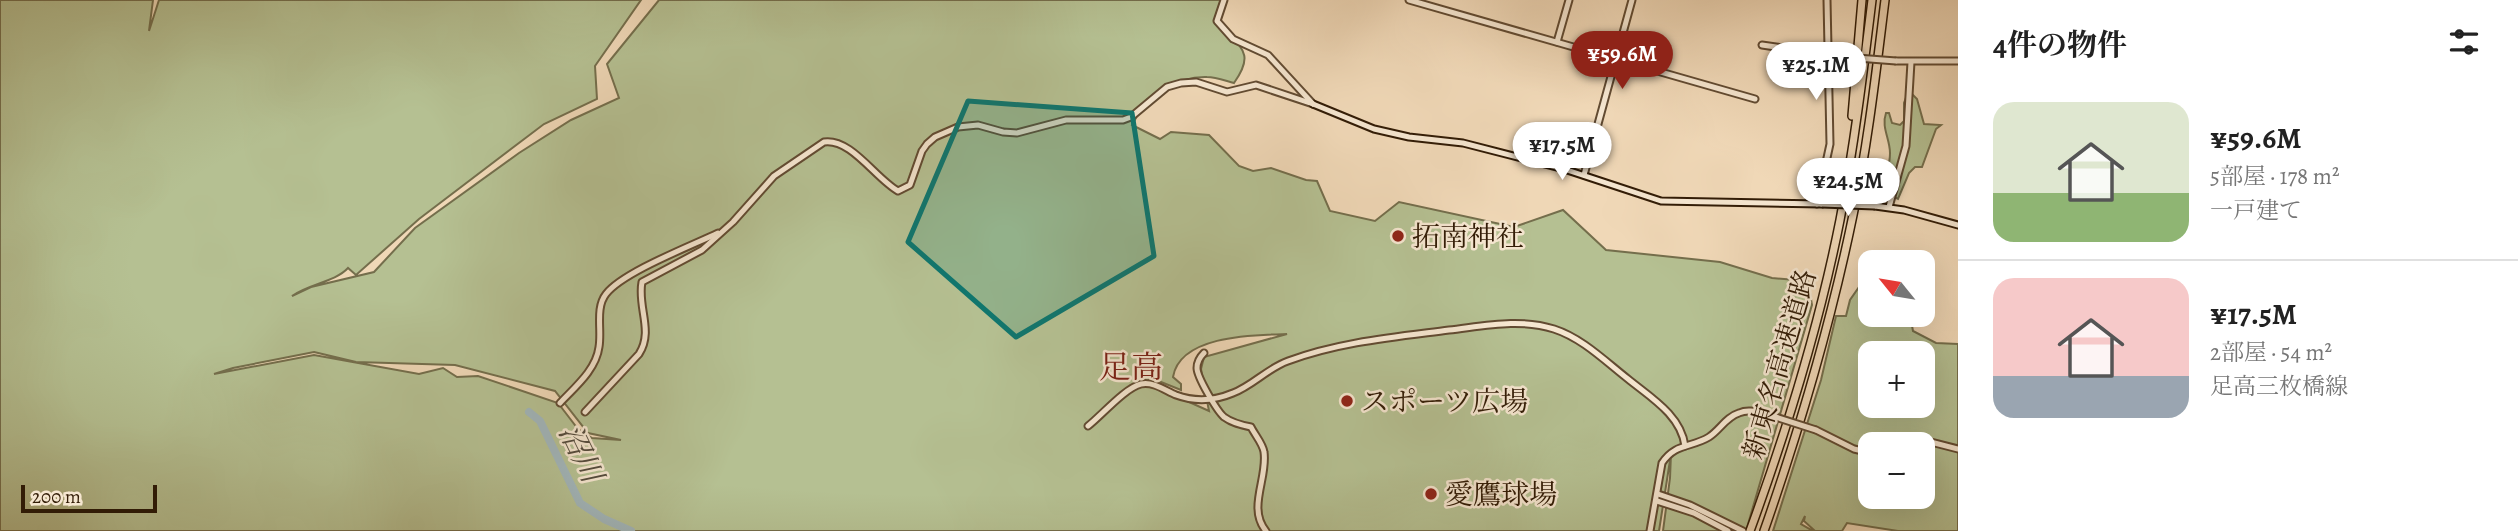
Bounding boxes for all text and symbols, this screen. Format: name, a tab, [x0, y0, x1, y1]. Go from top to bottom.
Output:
icon: filters	[2445, 23, 2483, 61]
text: 4件の物件	[1993, 25, 2127, 65]
pin: ¥59.6M	[1565, 32, 1679, 91]
text: ¥59.6M	[1587, 38, 1657, 69]
pin: ¥25.1M	[1759, 42, 1873, 102]
text: ¥25.1M	[1782, 49, 1850, 80]
text: ¥59.6M	[2210, 118, 2301, 158]
pin: ¥17.5M	[1505, 122, 1619, 182]
text: ¥17.5M	[1529, 129, 1595, 160]
icon: home	[2049, 130, 2133, 214]
pin: ¥24.5M	[1791, 158, 1905, 218]
text: 5部屋 · 178 m²	[2210, 161, 2340, 192]
text: ¥24.5M	[1813, 165, 1883, 196]
text: 一戸建て	[2210, 195, 2302, 226]
place label: 拓南神社	[1412, 218, 1524, 256]
marker: 拓南神社	[1390, 228, 1406, 244]
north arrow	[1858, 250, 1936, 327]
map controls	[1858, 250, 1935, 509]
street label: 新東名高速道路	[1735, 265, 1825, 464]
text: ¥17.5M	[2210, 294, 2297, 334]
icon: home	[2049, 306, 2133, 390]
text: 2部屋 · 54 m²	[2210, 337, 2332, 368]
button: +	[1858, 341, 1935, 418]
district label: 足高	[1099, 345, 1163, 389]
text: 足高三枚橋線	[2210, 371, 2348, 402]
place label: スポーツ広場	[1361, 383, 1528, 421]
marker: スポーツ広場	[1339, 393, 1355, 409]
water label: 沼川	[550, 417, 613, 491]
button: −	[1858, 432, 1935, 509]
place label: 愛鷹球場	[1445, 476, 1557, 514]
scale bar	[21, 482, 158, 514]
text: 200 m	[32, 484, 81, 510]
marker: 愛鷹球場	[1423, 486, 1439, 502]

